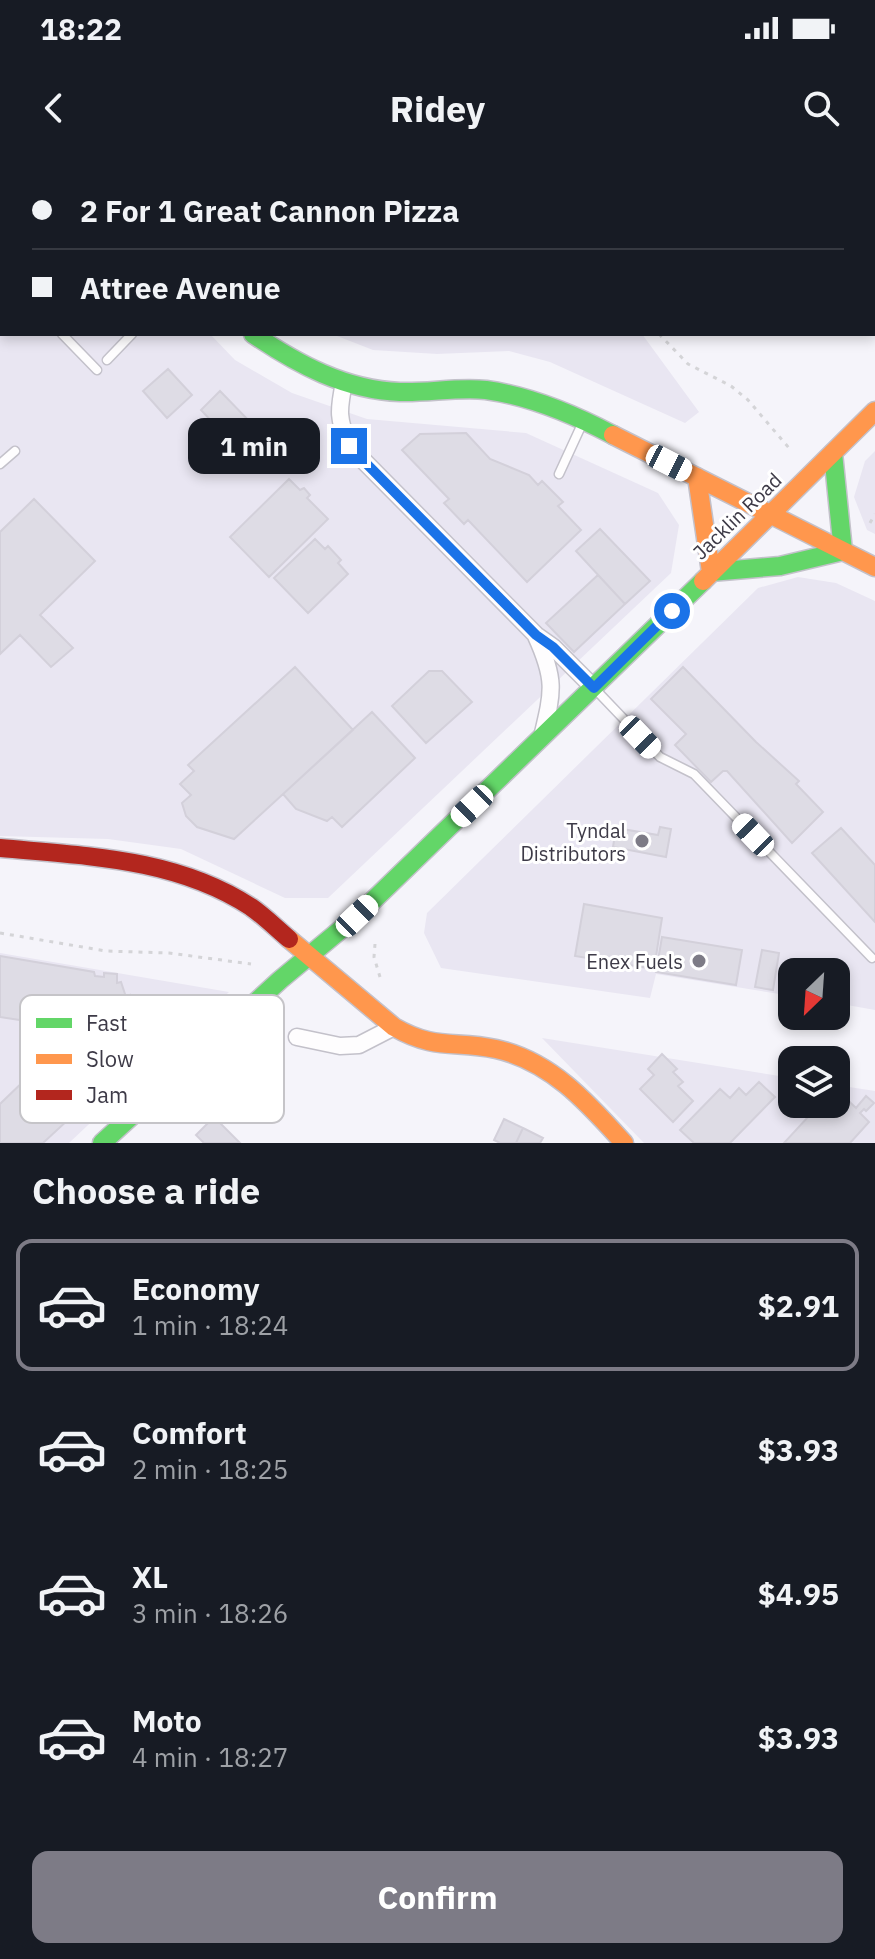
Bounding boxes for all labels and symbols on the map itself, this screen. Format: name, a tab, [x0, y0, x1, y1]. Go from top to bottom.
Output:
callout: 1 min	[189, 418, 321, 474]
route end	[331, 428, 367, 464]
car	[642, 441, 696, 485]
street label: Jacklin Road	[687, 467, 787, 565]
route start	[654, 593, 690, 629]
car	[615, 711, 665, 763]
car	[446, 781, 498, 831]
car	[728, 809, 778, 861]
place label: Tyndal Distributors	[520, 817, 626, 867]
marker: Tyndal Distributors	[633, 832, 651, 850]
car	[331, 891, 383, 941]
place label: Enex Fuels	[586, 948, 683, 975]
marker: Enex Fuels	[690, 952, 708, 970]
north arrow	[778, 958, 850, 1030]
legend	[20, 995, 284, 1123]
text: Fast	[86, 1008, 127, 1037]
text: Slow	[86, 1044, 134, 1073]
text: Jam	[86, 1080, 128, 1109]

